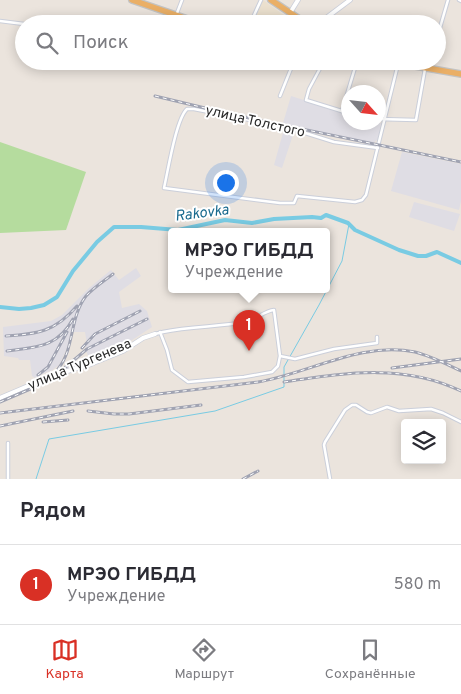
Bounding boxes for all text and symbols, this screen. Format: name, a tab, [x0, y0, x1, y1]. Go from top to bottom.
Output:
search box	[15, 15, 446, 70]
icon: search	[33, 29, 61, 57]
text: Поиск	[73, 31, 129, 55]
north arrow	[341, 85, 386, 130]
street label: улица Толстого	[204, 102, 307, 142]
your location	[213, 170, 239, 196]
water label: Rakovka	[174, 201, 230, 227]
popup	[168, 228, 330, 293]
text: МРЭО ГИБДД	[185, 239, 313, 263]
text: Учреждение	[185, 263, 283, 283]
pin: 1	[233, 310, 265, 351]
street label: улица Тургенева	[26, 336, 134, 394]
map controls	[401, 419, 446, 464]
button: layers	[401, 419, 446, 464]
text: Рядом	[20, 498, 86, 525]
text: МРЭО ГИБДД	[67, 563, 196, 587]
text: 1	[33, 575, 39, 595]
text: 580 m	[394, 575, 441, 595]
text: Учреждение	[67, 587, 165, 607]
tab: Карта	[45, 636, 84, 683]
tab: Маршрут	[174, 636, 234, 683]
tab: Сохранённые	[325, 636, 416, 683]

